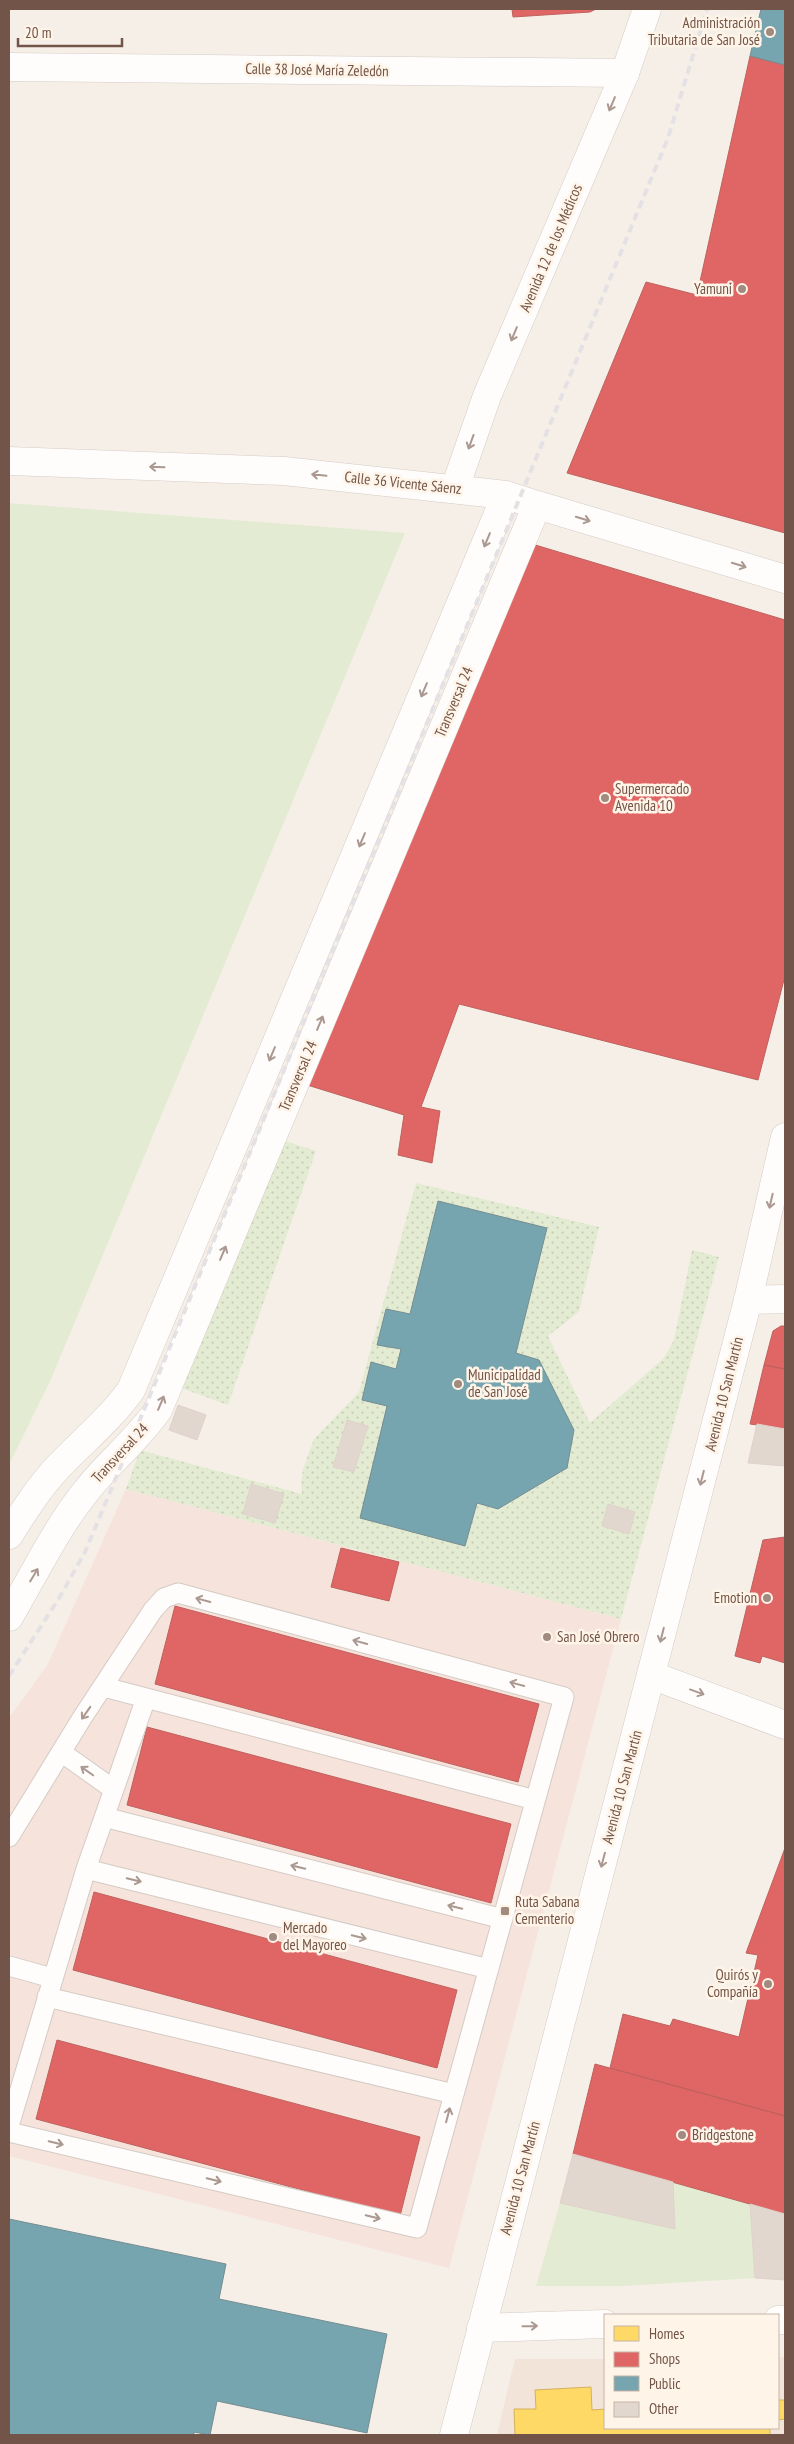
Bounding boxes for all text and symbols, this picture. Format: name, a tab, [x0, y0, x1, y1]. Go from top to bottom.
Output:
place label: Administración Tributaria de San José	[648, 13, 760, 49]
scale bar	[18, 15, 121, 47]
text: 20 m	[25, 23, 51, 42]
marker: Administración Tributaria de San José	[764, 26, 776, 38]
street label: Calle 38 José María Zeledón	[245, 59, 389, 80]
one-way arrow	[607, 96, 617, 111]
street label: Avenida 12 de los Médicos	[515, 181, 586, 315]
place label: Yamuni	[694, 279, 732, 298]
marker: Yamuni	[736, 283, 748, 295]
one-way arrow	[509, 326, 519, 341]
one-way arrow	[466, 434, 475, 449]
one-way arrow	[149, 462, 165, 471]
street label: Calle 36 Vicente Sáenz	[344, 467, 462, 498]
one-way arrow	[311, 470, 327, 480]
one-way arrow	[575, 514, 591, 524]
one-way arrow	[482, 532, 491, 547]
one-way arrow	[731, 561, 747, 571]
street label: Transversal 24	[430, 664, 477, 740]
one-way arrow	[419, 682, 429, 697]
place label: Supermercado Avenida 10	[615, 779, 689, 815]
marker: Supermercado Avenida 10	[599, 792, 611, 804]
one-way arrow	[356, 832, 366, 847]
one-way arrow	[315, 1016, 325, 1031]
street label: Transversal 24	[274, 1038, 321, 1114]
one-way arrow	[267, 1046, 277, 1061]
one-way arrow	[766, 1193, 775, 1209]
one-way arrow	[219, 1246, 229, 1261]
street label: Avenida 10 San Martín	[700, 1335, 747, 1453]
place label: Municipalidad de San José	[468, 1365, 541, 1401]
marker: Municipalidad de San José	[452, 1378, 464, 1390]
one-way arrow	[156, 1396, 166, 1411]
street label: Transversal 24	[87, 1419, 152, 1486]
one-way arrow	[697, 1469, 706, 1485]
one-way arrow	[29, 1568, 39, 1583]
place label: Emotion	[714, 1588, 757, 1607]
marker: Emotion	[761, 1592, 773, 1604]
one-way arrow	[196, 1594, 212, 1604]
place label: San José Obrero	[557, 1627, 639, 1646]
one-way arrow	[656, 1627, 666, 1643]
marker: San José Obrero	[541, 1631, 553, 1643]
one-way arrow	[353, 1637, 369, 1646]
one-way arrow	[510, 1679, 526, 1689]
one-way arrow	[689, 1688, 704, 1697]
one-way arrow	[81, 1706, 91, 1720]
street label: Avenida 10 San Martín	[597, 1728, 646, 1846]
one-way arrow	[80, 1766, 94, 1776]
one-way arrow	[598, 1852, 607, 1868]
one-way arrow	[290, 1862, 306, 1871]
one-way arrow	[125, 1876, 141, 1886]
place label: Ruta Sabana Cementerio	[515, 1892, 580, 1928]
one-way arrow	[448, 1902, 464, 1911]
marker: Ruta Sabana Cementerio	[499, 1905, 511, 1917]
place label: Mercado del Mayoreo	[283, 1918, 347, 1954]
marker: Mercado del Mayoreo	[267, 1931, 279, 1943]
one-way arrow	[351, 1933, 367, 1942]
place label: Quirós y Compañía	[707, 1965, 758, 2001]
marker: Quirós y Compañía	[762, 1978, 774, 1990]
one-way arrow	[444, 2108, 454, 2124]
street label: Avenida 10 San Martín	[495, 2119, 544, 2237]
place label: Bridgestone	[692, 2125, 754, 2144]
marker: Bridgestone	[676, 2129, 688, 2141]
one-way arrow	[48, 2139, 64, 2148]
one-way arrow	[206, 2176, 222, 2185]
one-way arrow	[364, 2213, 380, 2222]
legend	[604, 2314, 779, 2429]
one-way arrow	[522, 2322, 538, 2331]
text: Homes	[649, 2324, 685, 2343]
text: Shops	[649, 2349, 680, 2368]
text: Public	[649, 2374, 681, 2393]
text: Other	[649, 2399, 679, 2418]

